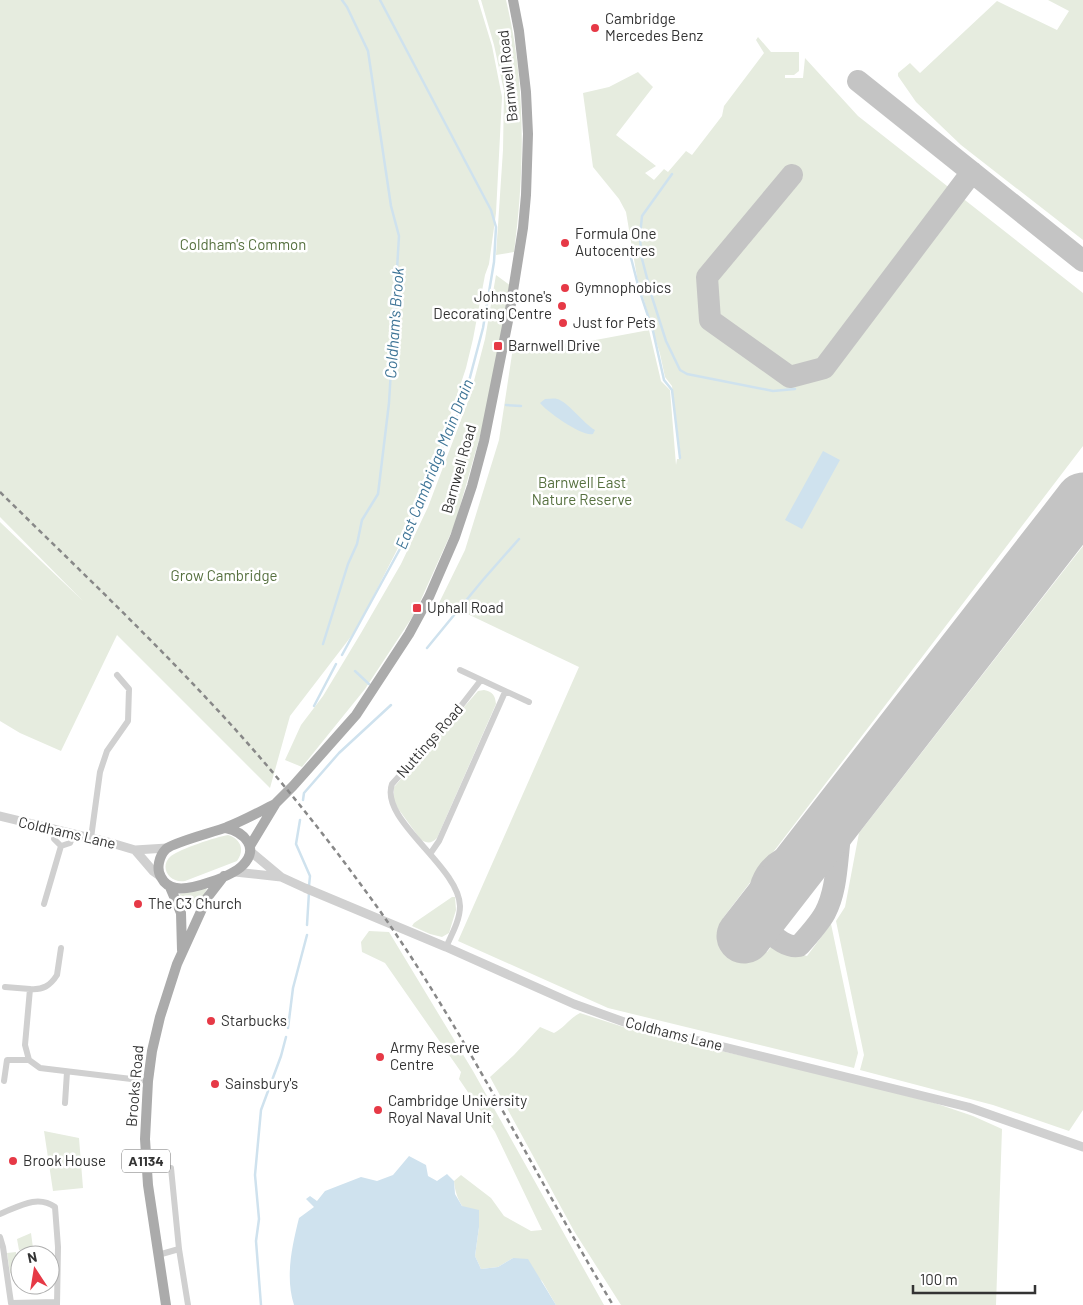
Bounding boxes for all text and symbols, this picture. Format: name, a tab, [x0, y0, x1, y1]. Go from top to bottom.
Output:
place label: Cambridge Mercedes Benz	[605, 9, 704, 44]
marker: Cambridge Mercedes Benz	[589, 22, 601, 34]
street label: Barnwell Road	[493, 29, 521, 123]
place label: Formula One Autocentres	[575, 224, 656, 259]
park label: Coldham's Common	[180, 235, 306, 253]
marker: Formula One Autocentres	[559, 237, 571, 249]
water label: Coldham's Brook	[380, 267, 407, 379]
place label: Gymnophobics	[575, 278, 671, 296]
marker: Gymnophobics	[559, 282, 571, 294]
place label: Johnstone's Decorating Centre	[433, 287, 552, 322]
marker: Johnstone's Decorating Centre	[556, 300, 568, 312]
place label: Just for Pets	[573, 313, 656, 331]
marker: Just for Pets	[557, 317, 569, 329]
place label: Barnwell Drive	[508, 336, 600, 354]
marker: Barnwell Drive	[492, 340, 504, 352]
water label: East Cambridge Main Drain	[391, 376, 476, 552]
street label: Barnwell Road	[437, 422, 479, 515]
park label: Barnwell East Nature Reserve	[532, 473, 632, 508]
park label: Grow Cambridge	[170, 566, 278, 584]
place label: Uphall Road	[427, 598, 504, 616]
marker: Uphall Road	[411, 602, 423, 614]
street label: Nuttings Road	[392, 700, 466, 781]
street label: Coldhams Lane	[17, 812, 118, 852]
place label: The C3 Church	[148, 894, 242, 912]
marker: The C3 Church	[132, 898, 144, 910]
place label: Starbucks	[221, 1011, 287, 1029]
street label: Coldhams Lane	[624, 1012, 725, 1054]
marker: Starbucks	[205, 1015, 217, 1027]
place label: Army Reserve Centre	[390, 1038, 480, 1073]
street label: Brooks Road	[121, 1044, 147, 1128]
marker: Army Reserve Centre	[374, 1051, 386, 1063]
place label: Sainsbury's	[225, 1074, 298, 1092]
marker: Sainsbury's	[209, 1078, 221, 1090]
place label: Cambridge University Royal Naval Unit	[388, 1091, 527, 1126]
marker: Cambridge University Royal Naval Unit	[372, 1104, 384, 1116]
road number: A1134	[122, 1150, 170, 1172]
place label: Brook House	[23, 1151, 106, 1169]
marker: Brook House	[7, 1155, 19, 1167]
north arrow	[10, 1245, 60, 1295]
text: N	[26, 1248, 39, 1266]
scale bar	[913, 1262, 1036, 1294]
text: 100 m	[920, 1270, 958, 1288]

